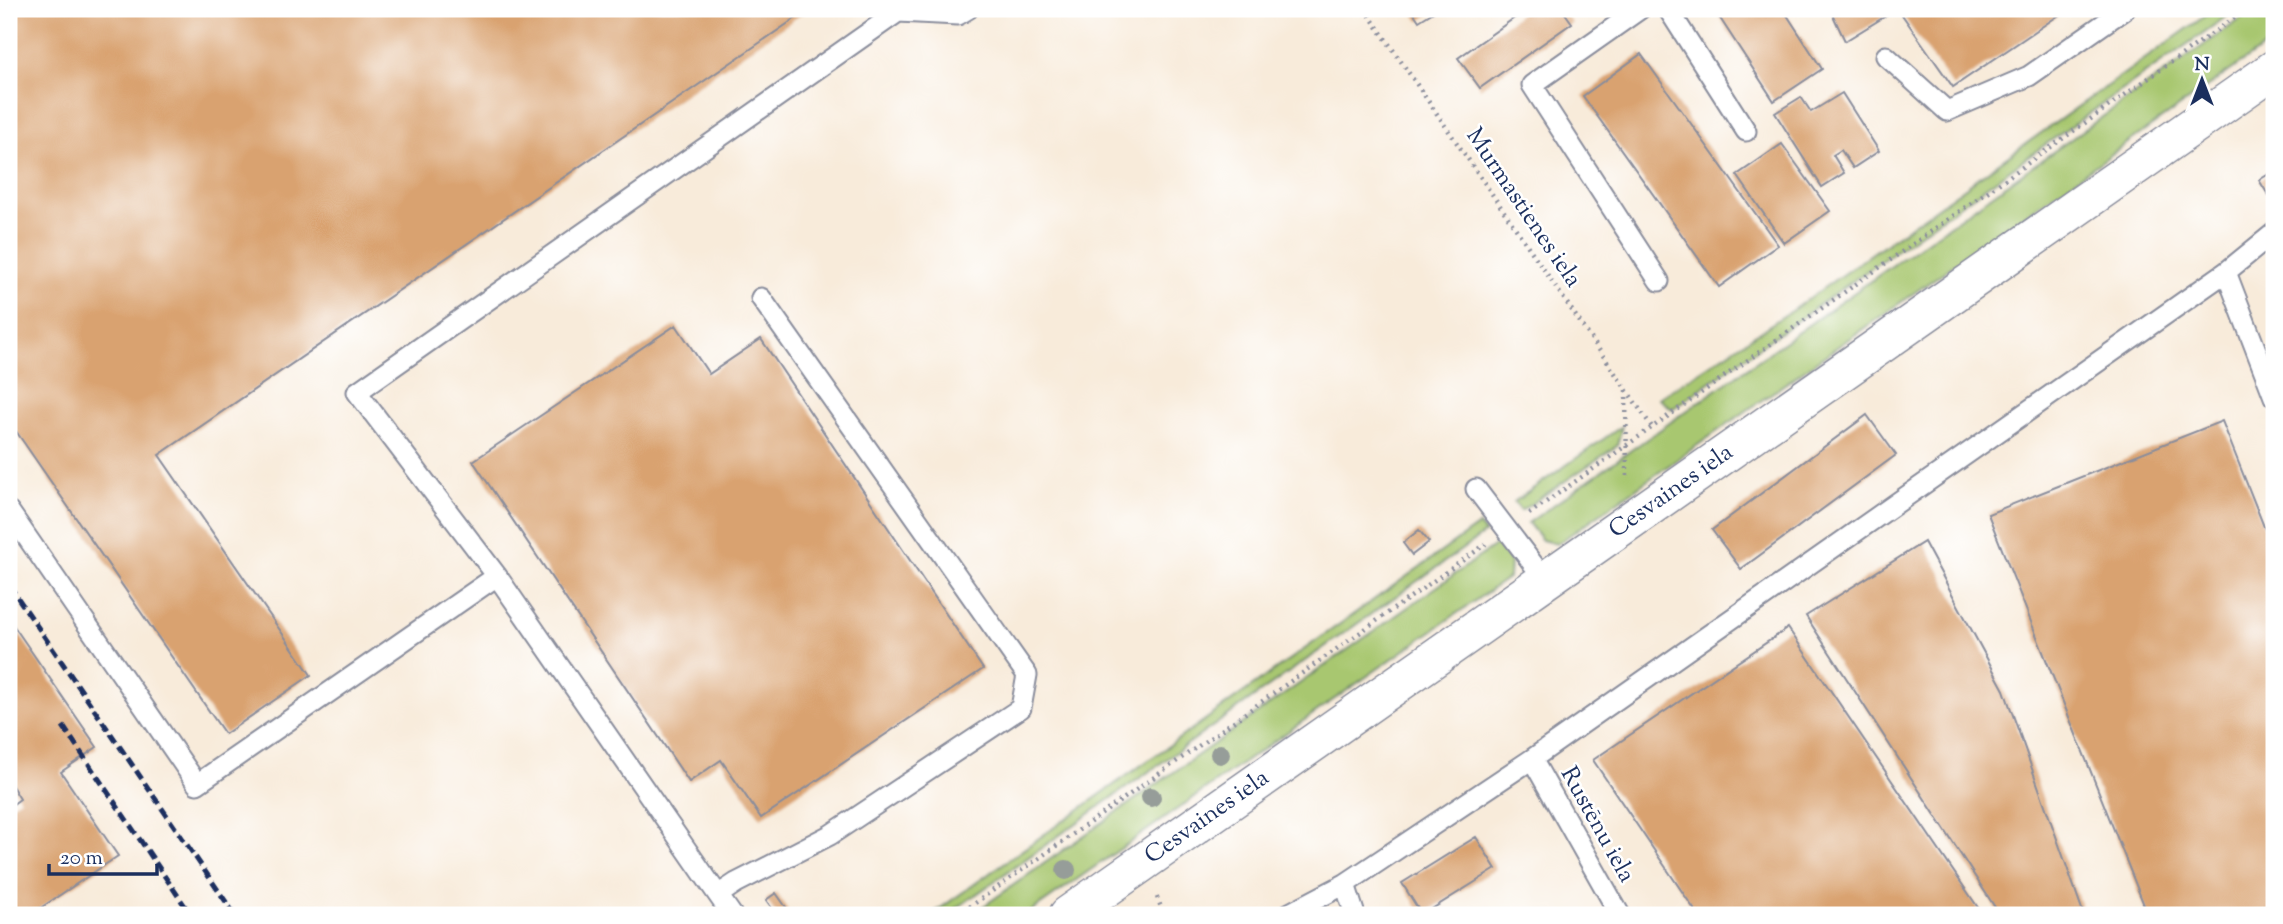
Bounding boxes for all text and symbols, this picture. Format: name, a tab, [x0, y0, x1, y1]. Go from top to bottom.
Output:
north arrow	[2168, 46, 2238, 116]
text: N	[2194, 52, 2210, 79]
street label: Murmastienes iela	[1457, 121, 1589, 295]
street label: Cesvaines iela	[1602, 436, 1740, 547]
street label: Rustēnu iela	[1551, 761, 1643, 889]
street label: Cesvaines iela	[1138, 762, 1276, 873]
scale bar	[49, 833, 158, 877]
text: 20 m	[60, 844, 103, 874]

